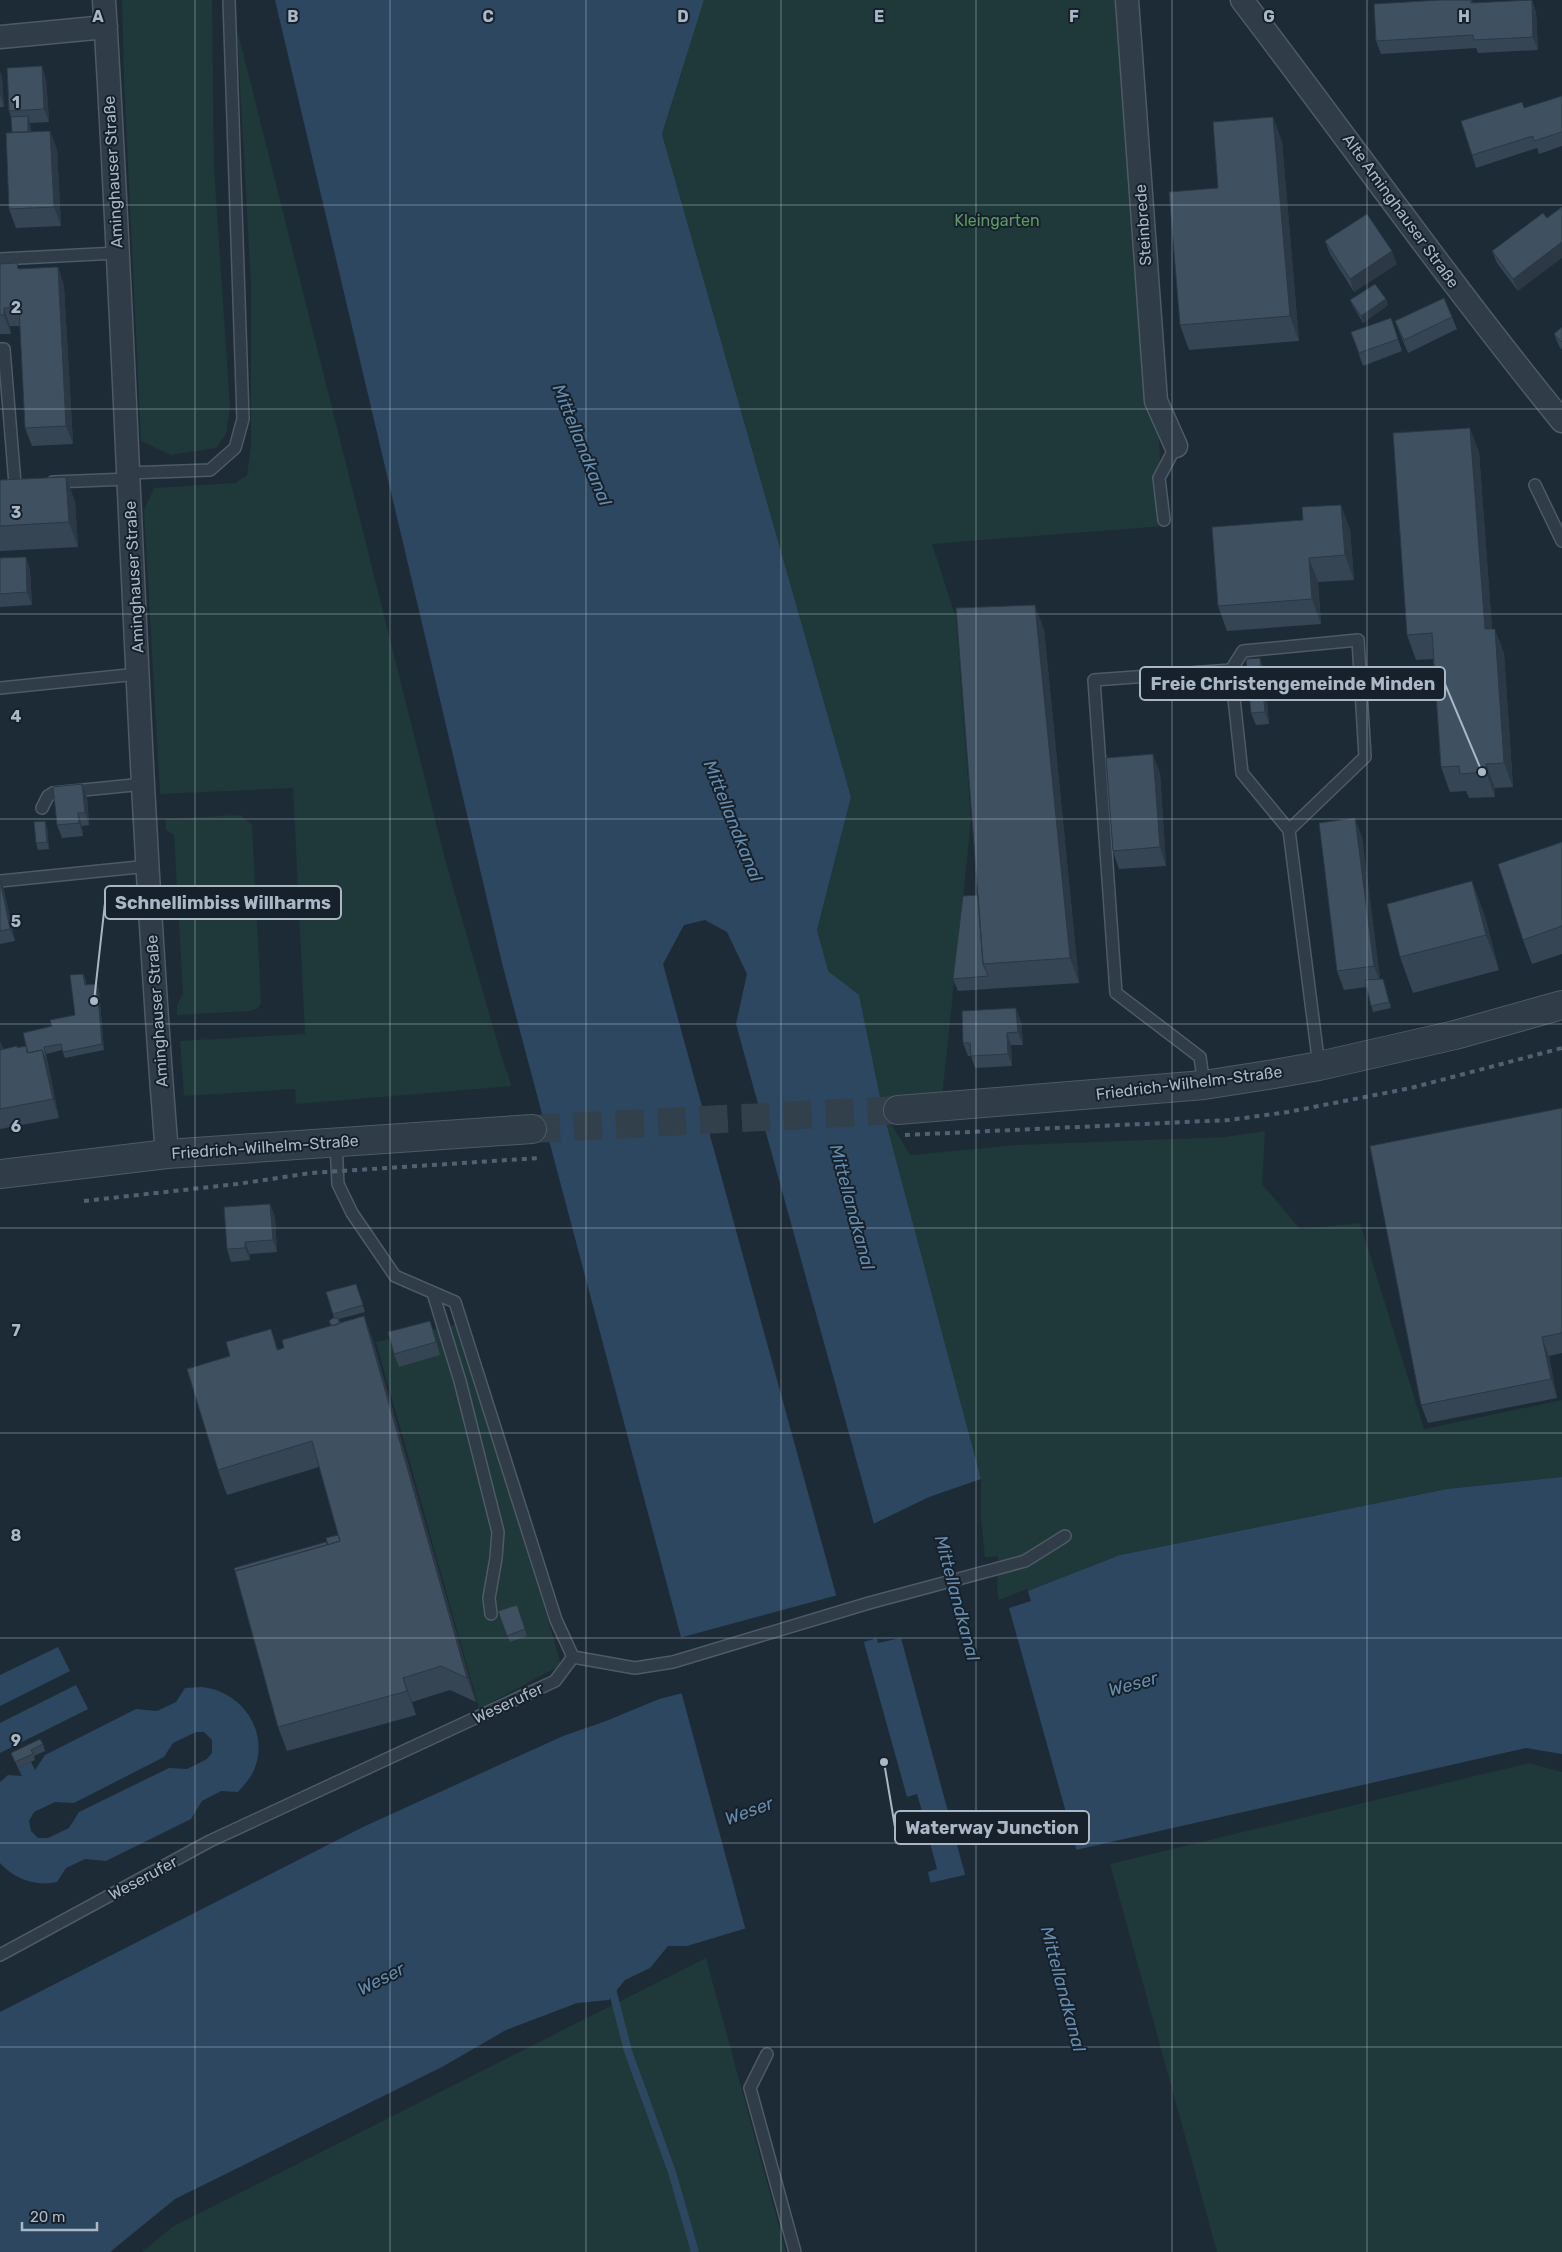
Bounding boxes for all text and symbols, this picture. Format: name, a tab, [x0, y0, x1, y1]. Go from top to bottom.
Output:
text: A	[92, 7, 104, 26]
text: B	[287, 7, 299, 26]
text: C	[482, 7, 494, 26]
text: D	[677, 7, 689, 26]
text: E	[874, 7, 884, 26]
text: F	[1069, 7, 1079, 26]
text: G	[1263, 7, 1275, 26]
text: H	[1458, 7, 1470, 26]
text: 1	[12, 93, 20, 112]
street label: Aminghauser Straße	[100, 95, 126, 249]
street label: Alte Aminghauser Straße	[1339, 130, 1463, 292]
street label: Steinbrede	[1131, 184, 1155, 266]
park label: Kleingarten	[954, 211, 1040, 230]
text: 2	[11, 298, 21, 317]
water label: Mittellandkanal	[548, 381, 617, 510]
street label: Aminghauser Straße	[121, 500, 147, 654]
text: 3	[11, 503, 21, 522]
callout: Freie Christengemeinde Minden	[1140, 667, 1445, 700]
text: Freie Christengemeinde Minden	[1151, 673, 1435, 695]
text: 4	[11, 707, 22, 726]
water label: Mittellandkanal	[699, 757, 768, 886]
callout: Schnellimbiss Willharms	[105, 886, 341, 919]
text: Schnellimbiss Willharms	[115, 892, 331, 914]
text: 5	[11, 912, 21, 931]
street label: Aminghauser Straße	[142, 934, 172, 1088]
street label: Friedrich-Wilhelm-Straße	[1095, 1062, 1283, 1104]
text: 6	[11, 1117, 21, 1136]
street label: Friedrich-Wilhelm-Straße	[171, 1131, 359, 1163]
water label: Mittellandkanal	[825, 1142, 880, 1273]
text: 7	[11, 1321, 21, 1340]
text: 8	[11, 1526, 22, 1545]
water label: Mittellandkanal	[930, 1533, 985, 1664]
water label: Weser	[1106, 1667, 1161, 1701]
street label: Weserufer	[470, 1678, 546, 1728]
text: 9	[11, 1731, 21, 1750]
water label: Weser	[722, 1792, 777, 1830]
callout: Waterway Junction	[895, 1811, 1089, 1844]
text: Waterway Junction	[905, 1817, 1079, 1839]
street label: Weserufer	[105, 1852, 181, 1904]
water label: Mittellandkanal	[1036, 1924, 1091, 2055]
water label: Weser	[354, 1957, 409, 2000]
scale bar	[22, 2200, 98, 2232]
text: 20 m	[30, 2208, 65, 2226]

